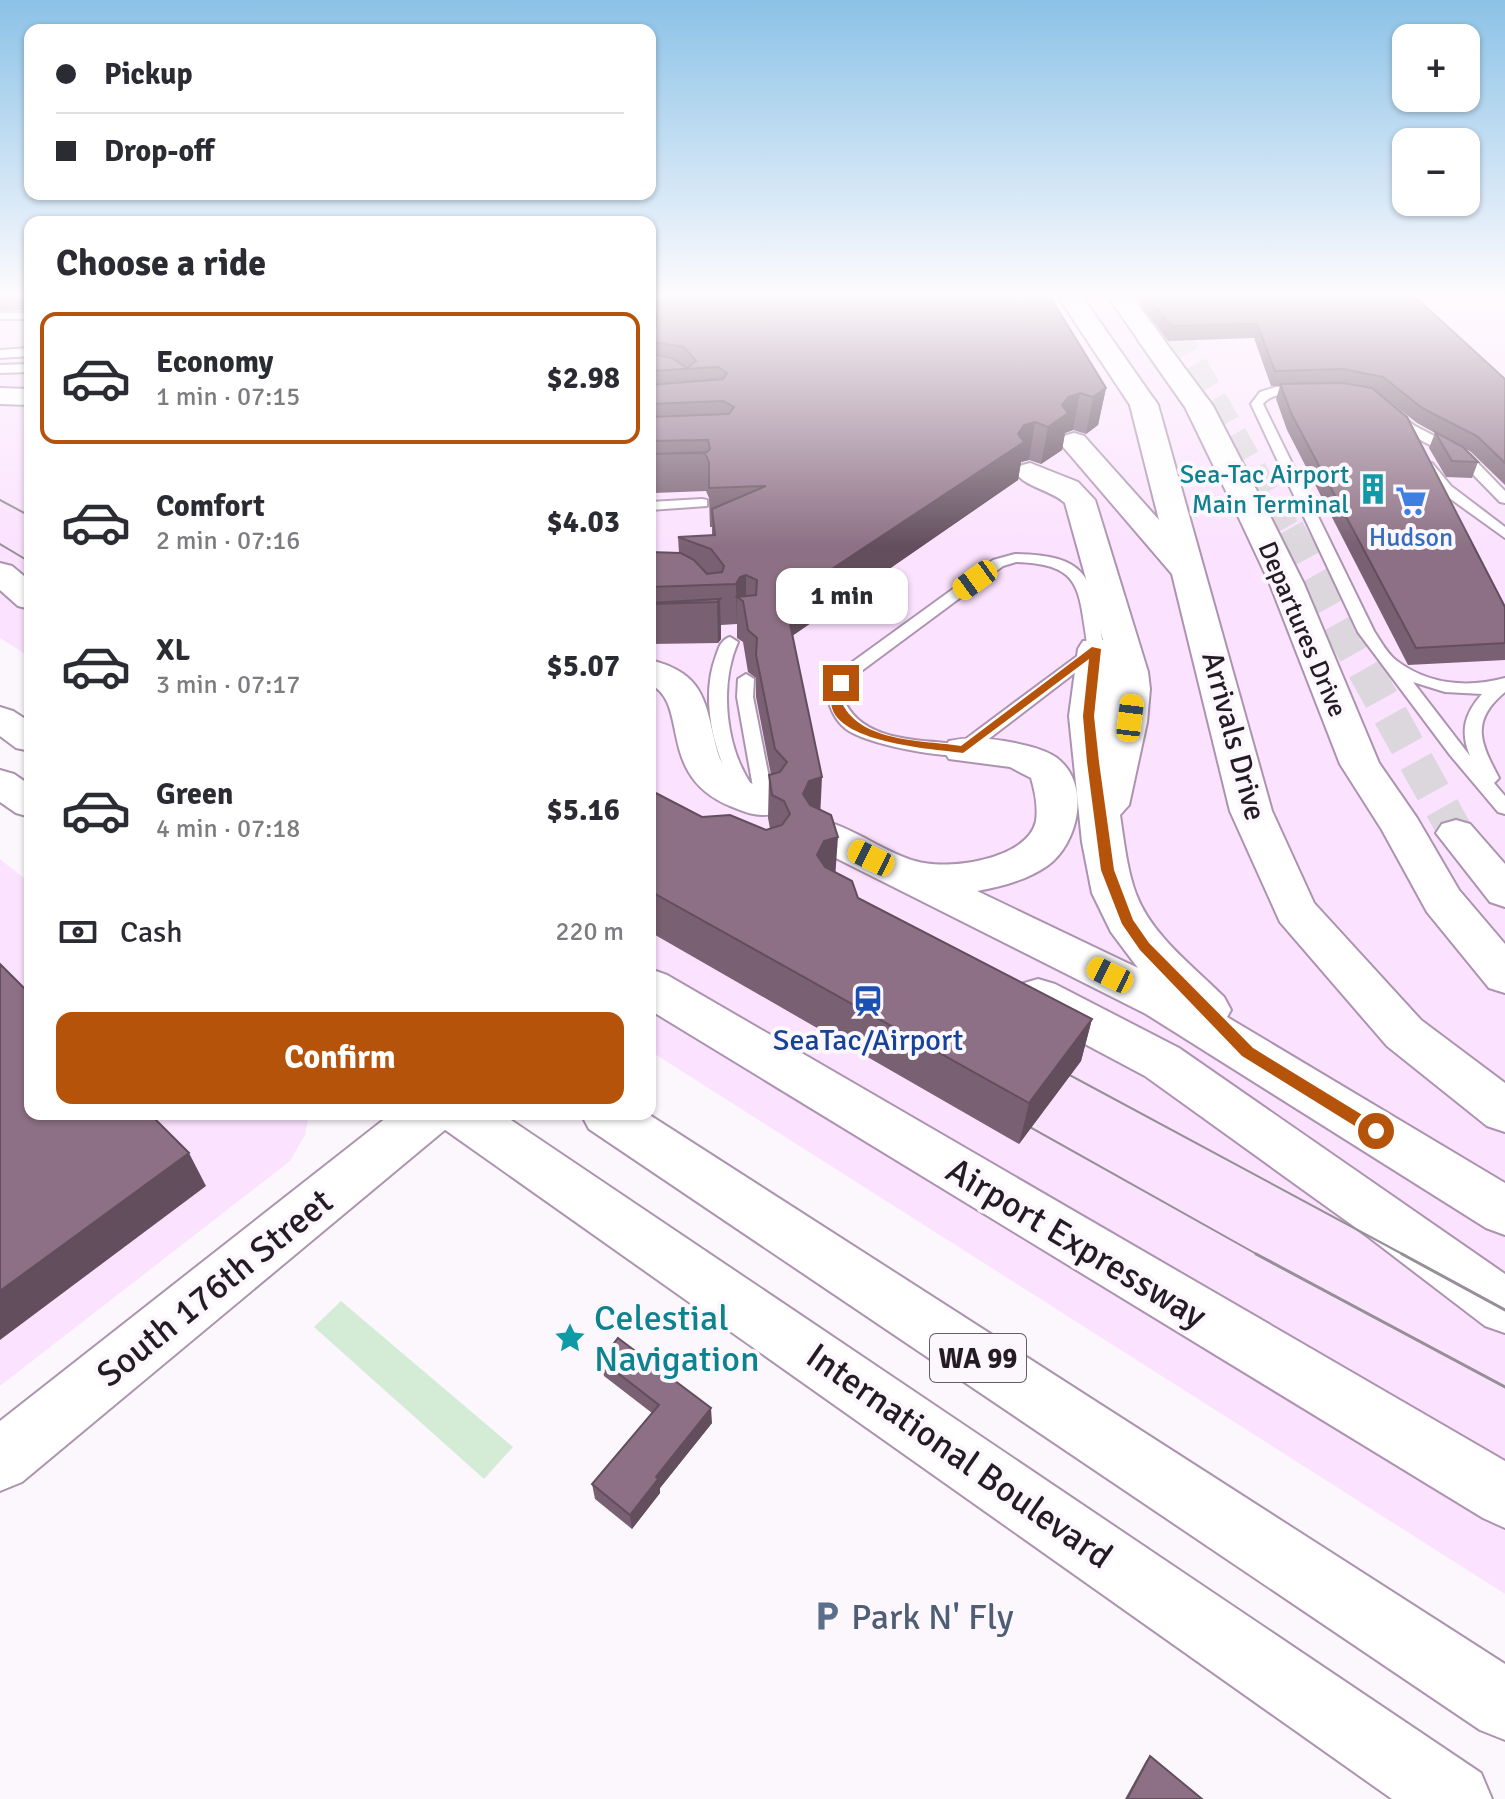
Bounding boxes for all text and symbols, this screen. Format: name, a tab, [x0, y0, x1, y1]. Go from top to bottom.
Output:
map controls	[1392, 24, 1480, 216]
button: +	[1392, 24, 1480, 112]
text: Pickup	[104, 56, 193, 93]
button: −	[1392, 128, 1480, 216]
text: Drop-off	[104, 133, 214, 170]
text: Choose a ride	[56, 241, 266, 286]
icon: car	[60, 342, 132, 414]
text: Economy	[156, 344, 273, 381]
text: $2.98	[547, 360, 620, 397]
text: 1 min · 07:15	[156, 381, 300, 413]
place label: Sea-Tac Airport Main Terminal	[1180, 459, 1349, 521]
building icon: Sea-Tac Airport Main Terminal	[1356, 472, 1390, 506]
supermarket icon: Hudson	[1394, 484, 1428, 518]
icon: car	[60, 486, 132, 558]
text: Comfort	[156, 488, 265, 525]
text: $4.03	[547, 504, 620, 541]
place label: Hudson	[1369, 522, 1453, 554]
text: 2 min · 07:16	[156, 525, 300, 557]
street label: Departures Drive	[1251, 537, 1353, 722]
car	[949, 556, 1001, 604]
callout: 1 min	[775, 567, 907, 623]
text: 1 min	[811, 580, 873, 612]
icon: car	[60, 630, 132, 702]
text: XL	[156, 632, 190, 669]
text: $5.07	[547, 648, 620, 685]
street label: Arrivals Drive	[1193, 648, 1274, 825]
route end	[823, 665, 859, 701]
text: 3 min · 07:17	[156, 669, 300, 701]
car	[1115, 693, 1145, 743]
icon: car	[60, 774, 132, 846]
text: Green	[156, 776, 233, 813]
text: $5.16	[547, 792, 620, 829]
text: 4 min · 07:18	[156, 813, 300, 845]
car	[844, 837, 898, 879]
icon: cash	[56, 910, 100, 954]
text: Cash	[120, 914, 183, 951]
text: 220 m	[555, 916, 624, 948]
car	[1083, 954, 1137, 996]
station icon: SeaTac/Airport	[851, 984, 885, 1018]
button: Confirm	[56, 1012, 624, 1104]
place label: SeaTac/Airport	[773, 1022, 963, 1059]
route start	[1358, 1113, 1394, 1149]
street label: Airport Expressway	[938, 1148, 1215, 1339]
street label: South 176th Street	[88, 1179, 342, 1397]
place label: Celestial Navigation	[594, 1296, 760, 1382]
place icon: Celestial Navigation	[553, 1321, 587, 1355]
street label: International Boulevard	[797, 1334, 1121, 1579]
road number: WA 99	[930, 1334, 1026, 1382]
place label: Park N' Fly	[851, 1595, 1014, 1640]
parking icon: Park N' Fly	[810, 1599, 844, 1633]

